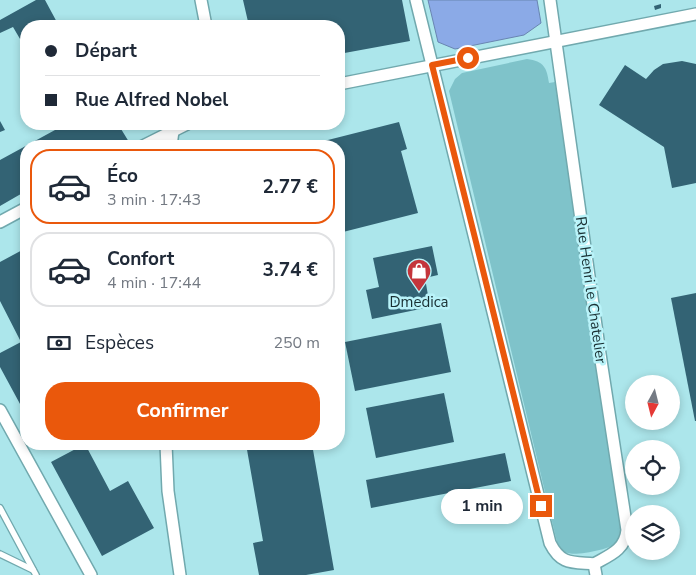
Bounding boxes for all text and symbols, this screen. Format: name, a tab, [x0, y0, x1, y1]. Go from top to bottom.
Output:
text: Départ	[75, 38, 137, 64]
route start	[457, 47, 479, 69]
text: Rue Alfred Nobel	[75, 87, 228, 113]
text: Éco	[107, 163, 138, 189]
icon: car	[47, 164, 92, 209]
text: 2.77 €	[263, 174, 318, 200]
text: 3 min · 17:43	[107, 189, 201, 211]
street label: Rue Henri le Chatelier	[571, 215, 611, 365]
text: Confort	[107, 246, 174, 272]
icon: car	[47, 247, 92, 292]
text: 3.74 €	[263, 257, 318, 283]
shop icon: Dmedica	[406, 258, 432, 292]
text: 4 min · 17:44	[107, 272, 201, 294]
place label: Dmedica	[389, 292, 449, 312]
icon: cash	[45, 329, 73, 357]
text: Espèces	[85, 330, 154, 356]
text: 250 m	[273, 332, 320, 354]
north arrow	[625, 375, 680, 430]
map controls	[625, 375, 680, 560]
button: Confirmer	[45, 382, 320, 440]
button: locate	[625, 440, 680, 495]
callout: 1 min	[441, 488, 524, 524]
text: 1 min	[461, 495, 503, 517]
route end	[530, 495, 552, 517]
button: layers	[625, 505, 680, 560]

